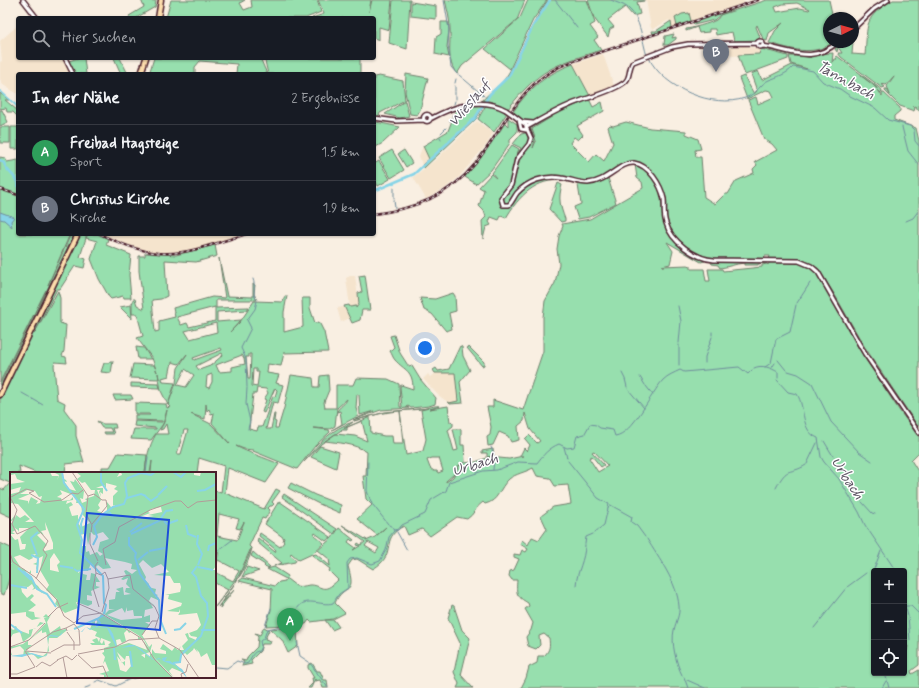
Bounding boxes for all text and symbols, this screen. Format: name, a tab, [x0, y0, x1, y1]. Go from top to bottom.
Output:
north arrow	[823, 12, 859, 48]
search box	[16, 16, 376, 60]
icon: search	[30, 27, 52, 49]
text: Hier suchen	[62, 28, 136, 48]
pin: B	[703, 39, 729, 72]
water label: Tannbach	[813, 57, 878, 105]
water label: Wieslauf	[444, 75, 497, 131]
text: In der Nähe	[32, 87, 120, 109]
text: 2 Ergebnisse	[291, 90, 360, 107]
text: Freibad Hagsteige	[70, 134, 179, 154]
text: A	[41, 144, 49, 161]
text: 1.5 km	[321, 144, 360, 161]
text: Sport	[70, 154, 102, 171]
text: Christus Kirche	[70, 190, 170, 210]
text: B	[41, 200, 49, 217]
text: 1.9 km	[323, 200, 360, 217]
text: Kirche	[70, 210, 107, 227]
your location	[415, 338, 435, 358]
water label: Urbach	[450, 448, 501, 481]
water label: Urbach	[826, 453, 868, 504]
inset map	[10, 472, 216, 678]
map controls	[871, 568, 907, 676]
button: +	[871, 568, 907, 604]
button: −	[871, 604, 907, 640]
pin: A	[277, 608, 303, 641]
button: locate	[871, 640, 907, 676]

